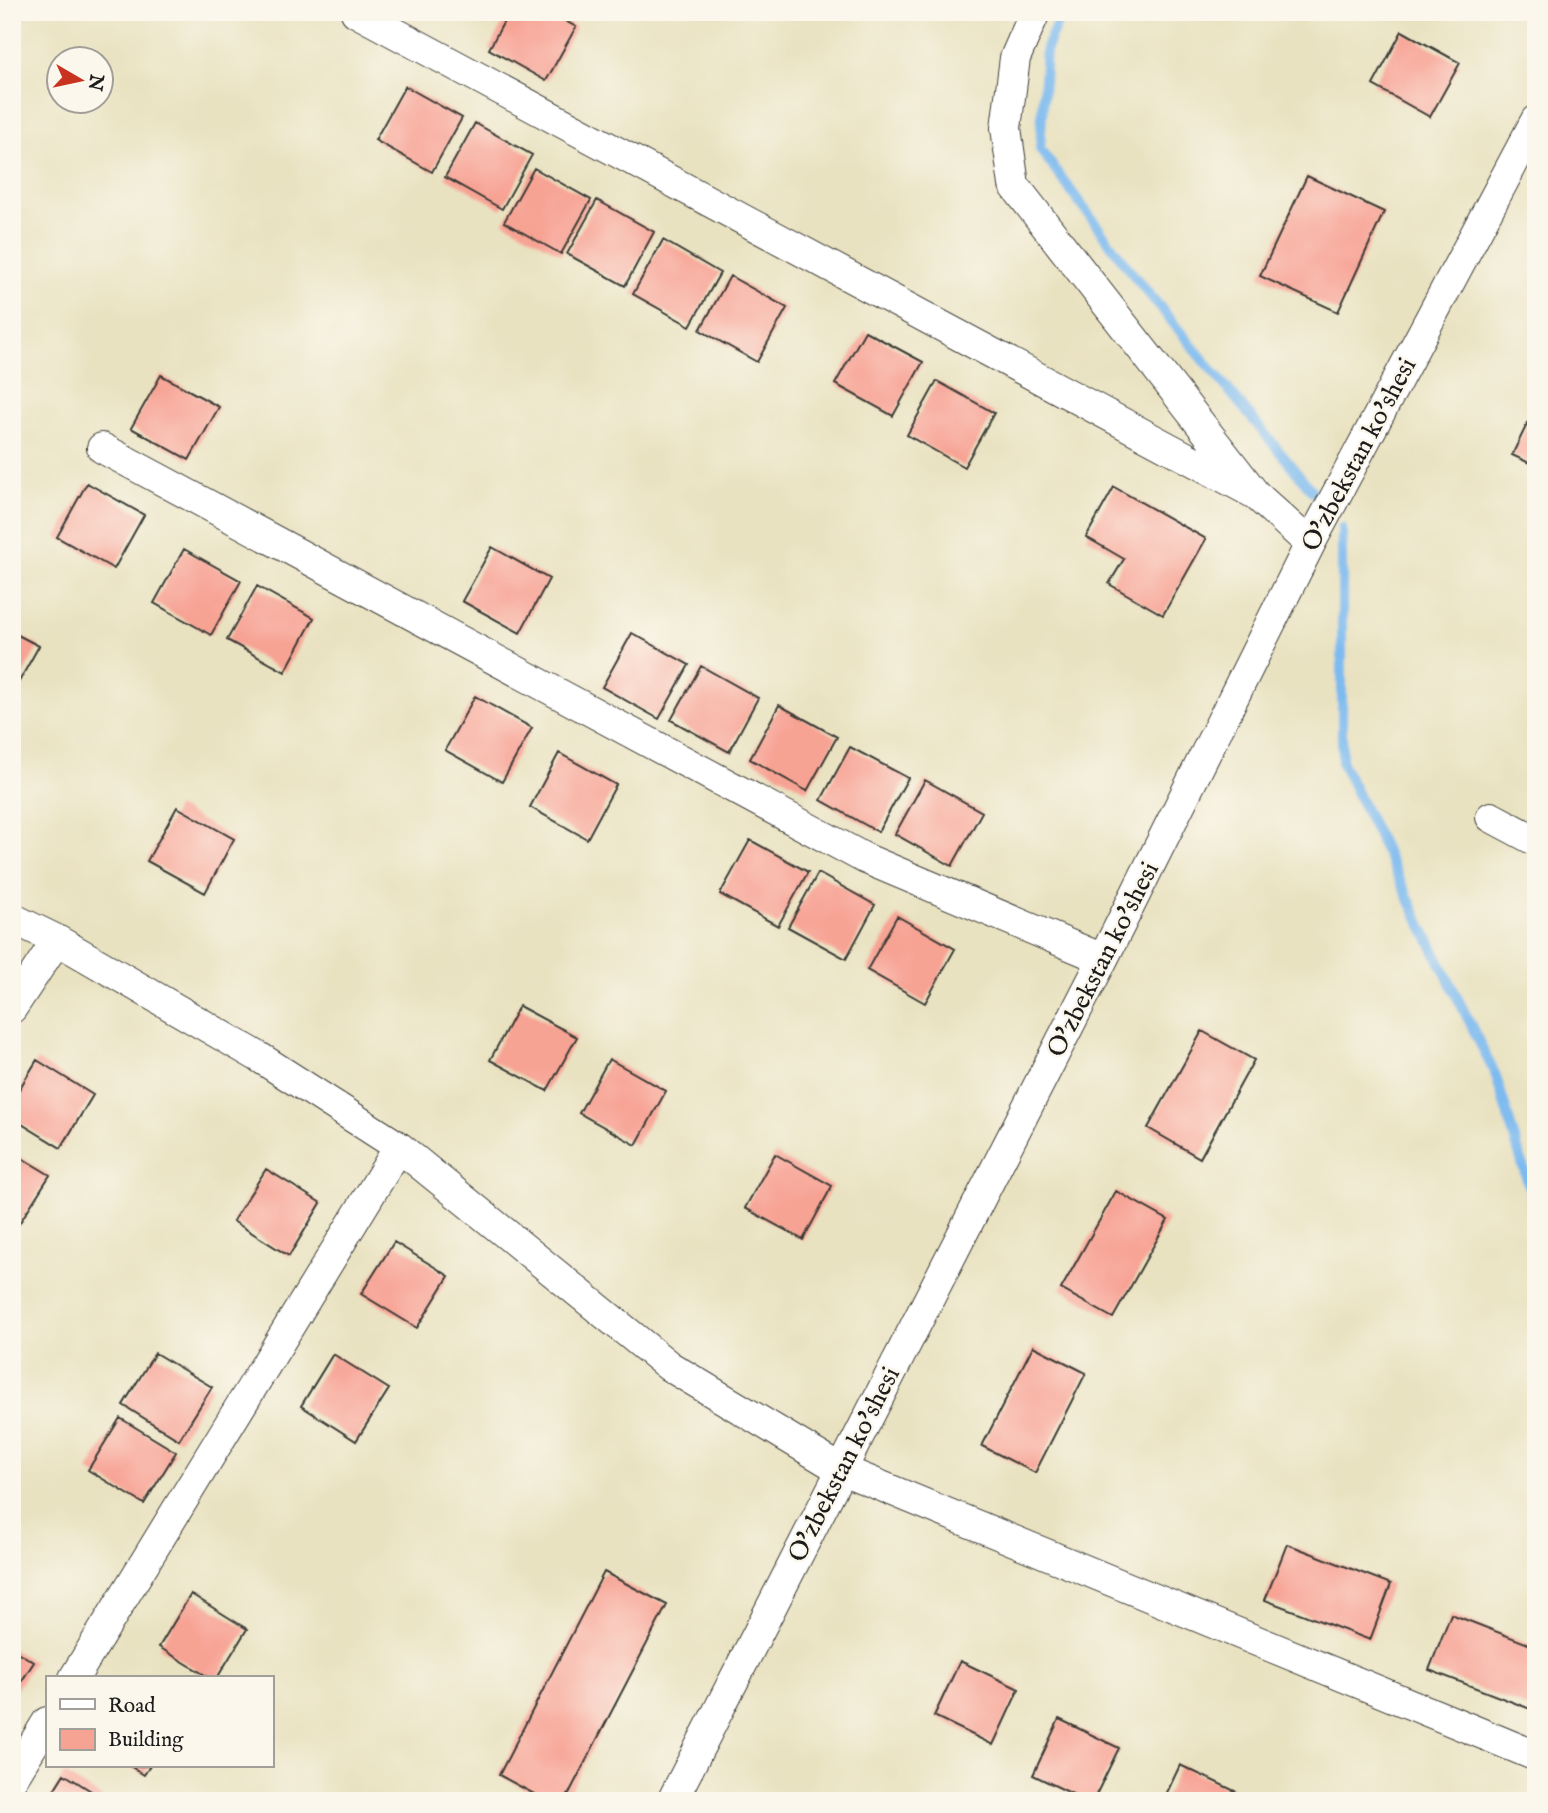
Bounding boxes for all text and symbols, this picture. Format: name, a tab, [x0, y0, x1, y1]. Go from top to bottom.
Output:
north arrow	[46, 46, 116, 116]
text: N	[82, 71, 108, 93]
street label: O'zbekstan ko'shesi	[1294, 352, 1424, 557]
street label: O'zbekstan ko'shesi	[1040, 856, 1167, 1063]
street label: O'zbekstan ko'shesi	[781, 1361, 908, 1568]
legend	[46, 1676, 273, 1768]
text: Road	[108, 1693, 156, 1720]
text: Building	[108, 1727, 184, 1754]

